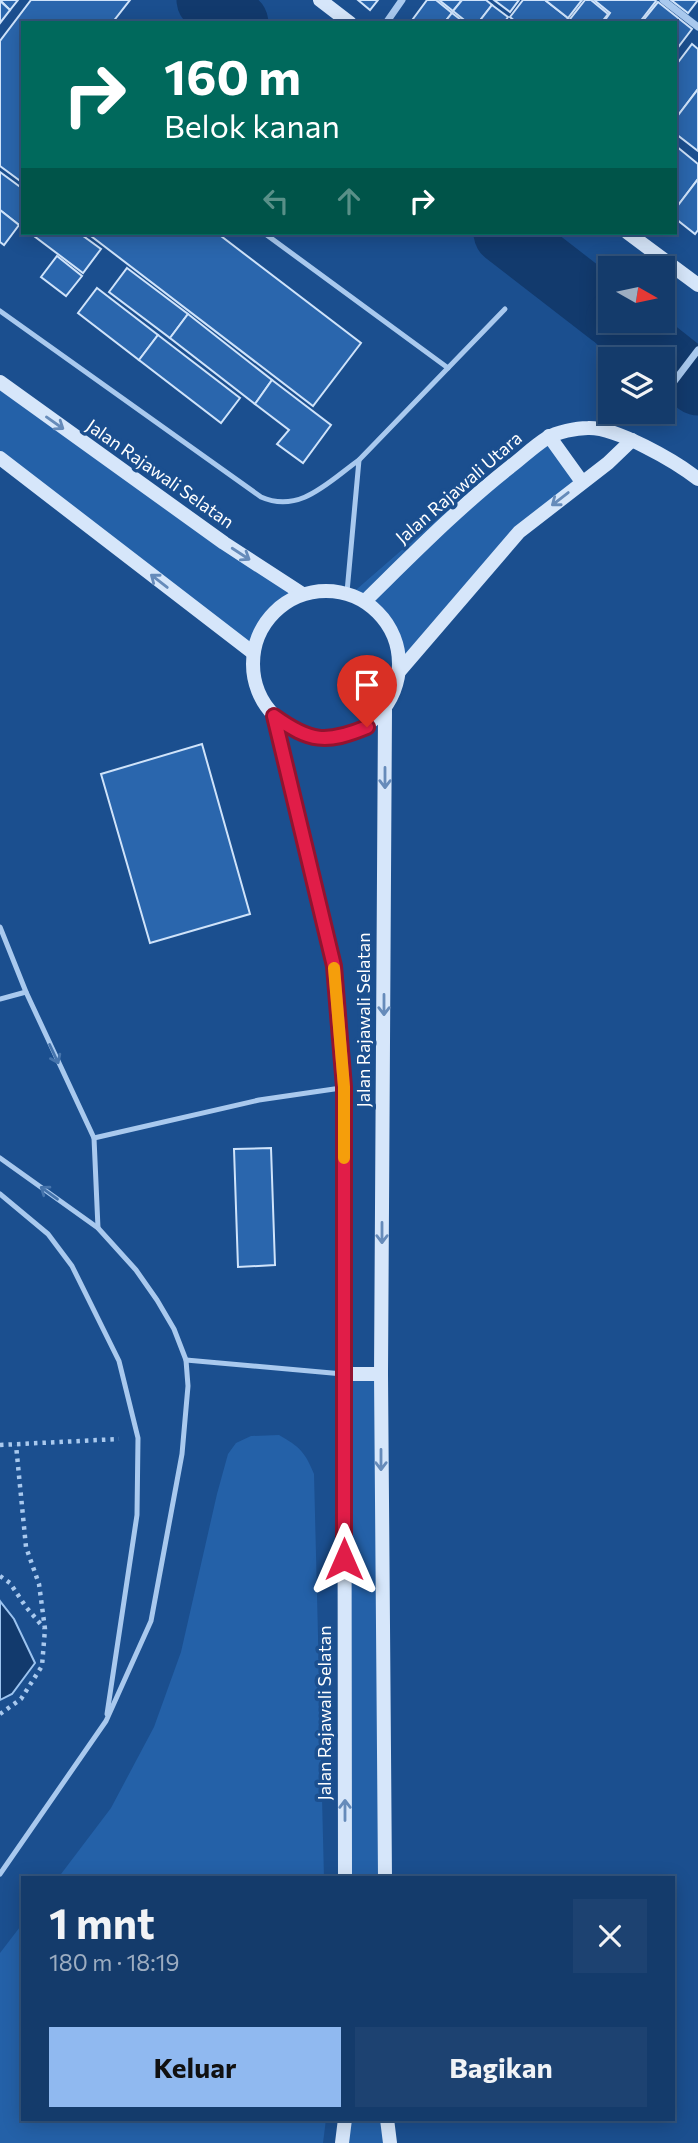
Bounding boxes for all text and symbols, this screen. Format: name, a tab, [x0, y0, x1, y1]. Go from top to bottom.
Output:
text: 160 m	[164, 45, 301, 105]
icon: right	[49, 49, 140, 140]
text: Belok kanan	[164, 105, 340, 145]
icon: left	[257, 182, 295, 220]
icon: ahead	[330, 182, 368, 220]
icon: right	[403, 182, 441, 220]
north arrow	[598, 256, 676, 332]
map controls	[598, 256, 675, 424]
button: layers	[598, 347, 675, 424]
street label: Jalan Rajawali Selatan	[83, 414, 239, 532]
one-way arrow	[45, 416, 64, 430]
street label: Jalan Rajawali Utara	[391, 426, 526, 548]
one-way arrow	[552, 492, 570, 507]
one-way arrow	[231, 546, 250, 561]
one-way arrow	[151, 573, 169, 588]
pin	[337, 655, 397, 727]
icon: arrive	[348, 666, 386, 704]
one-way arrow	[378, 766, 392, 789]
street label: Jalan Rajawali Selatan	[352, 932, 374, 1108]
one-way arrow	[377, 994, 391, 1017]
one-way arrow	[48, 1043, 61, 1064]
one-way arrow	[40, 1186, 59, 1200]
one-way arrow	[375, 1221, 389, 1244]
one-way arrow	[374, 1448, 388, 1471]
position arrow	[307, 1522, 381, 1596]
street label: Jalan Rajawali Selatan	[313, 1625, 335, 1801]
one-way arrow	[338, 1798, 352, 1821]
text: 1 mnt	[49, 1896, 155, 1948]
button: close	[573, 1899, 647, 1973]
text: 180 m · 18:19	[49, 1948, 180, 1976]
button: Keluar	[49, 2027, 341, 2107]
button: Bagikan	[355, 2027, 647, 2107]

